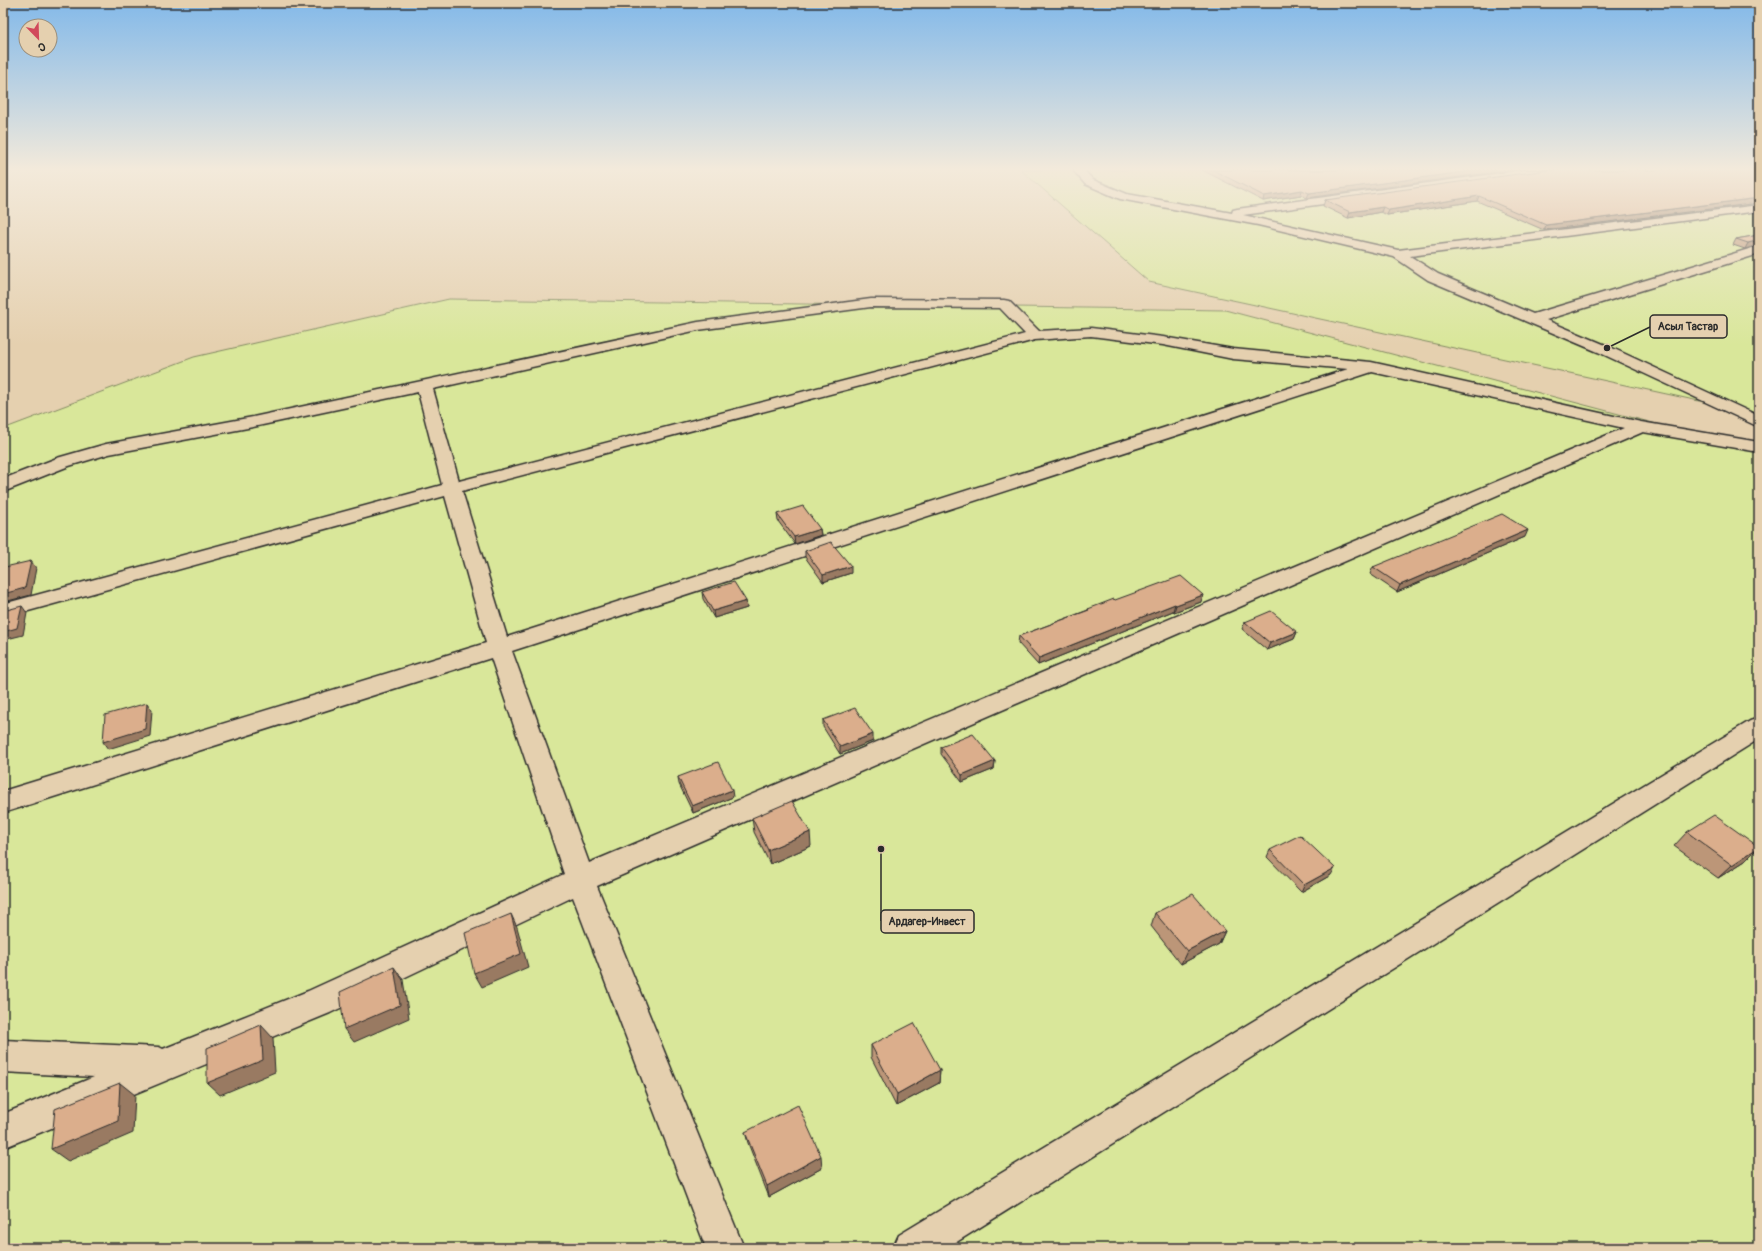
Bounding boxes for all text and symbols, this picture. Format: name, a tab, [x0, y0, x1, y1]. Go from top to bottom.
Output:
north arrow	[18, 18, 58, 58]
text: С	[36, 39, 47, 54]
callout: Асыл Тастар	[1650, 315, 1727, 338]
text: Асыл Тастар	[1658, 320, 1718, 333]
callout: Ардагер-Инвест	[881, 910, 974, 933]
text: Ардагер-Инвест	[889, 915, 966, 928]

